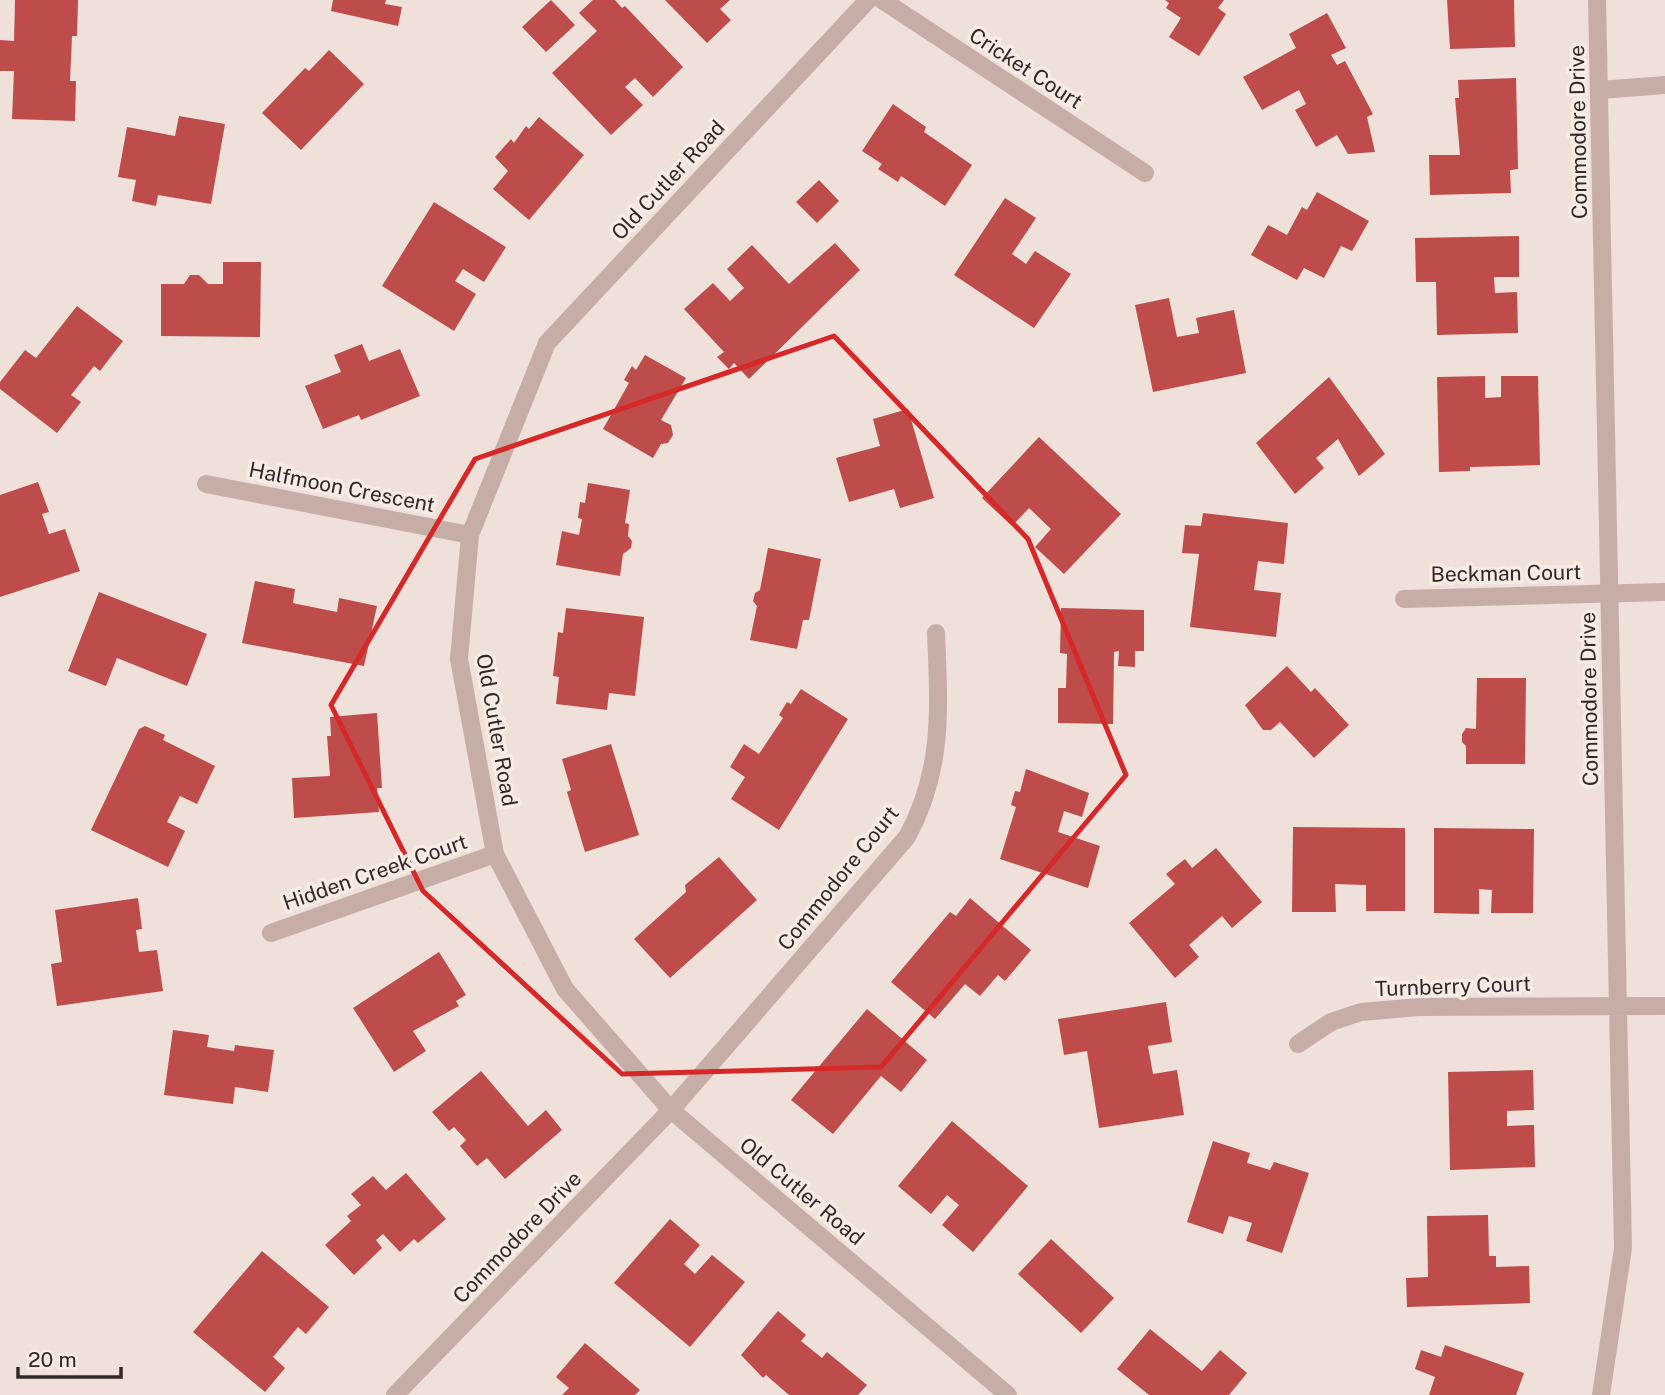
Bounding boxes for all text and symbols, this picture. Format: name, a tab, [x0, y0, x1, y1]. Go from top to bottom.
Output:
street label: Cricket Court	[965, 22, 1087, 114]
street label: Commodore Drive	[1564, 45, 1592, 219]
street label: Old Cutler Road	[606, 115, 730, 245]
street label: Halfmoon Crescent	[247, 457, 437, 517]
street label: Beckman Court	[1430, 559, 1582, 587]
street label: Commodore Drive	[1575, 612, 1603, 786]
street label: Old Cutler Road	[471, 652, 523, 808]
street label: Commodore Court	[772, 801, 904, 955]
street label: Hidden Creek Court	[280, 829, 470, 915]
street label: Turnberry Court	[1375, 971, 1531, 1001]
street label: Old Cutler Road	[735, 1132, 869, 1250]
street label: Commodore Drive	[448, 1166, 586, 1308]
scale bar	[18, 1336, 121, 1380]
text: 20 m	[28, 1347, 77, 1372]

